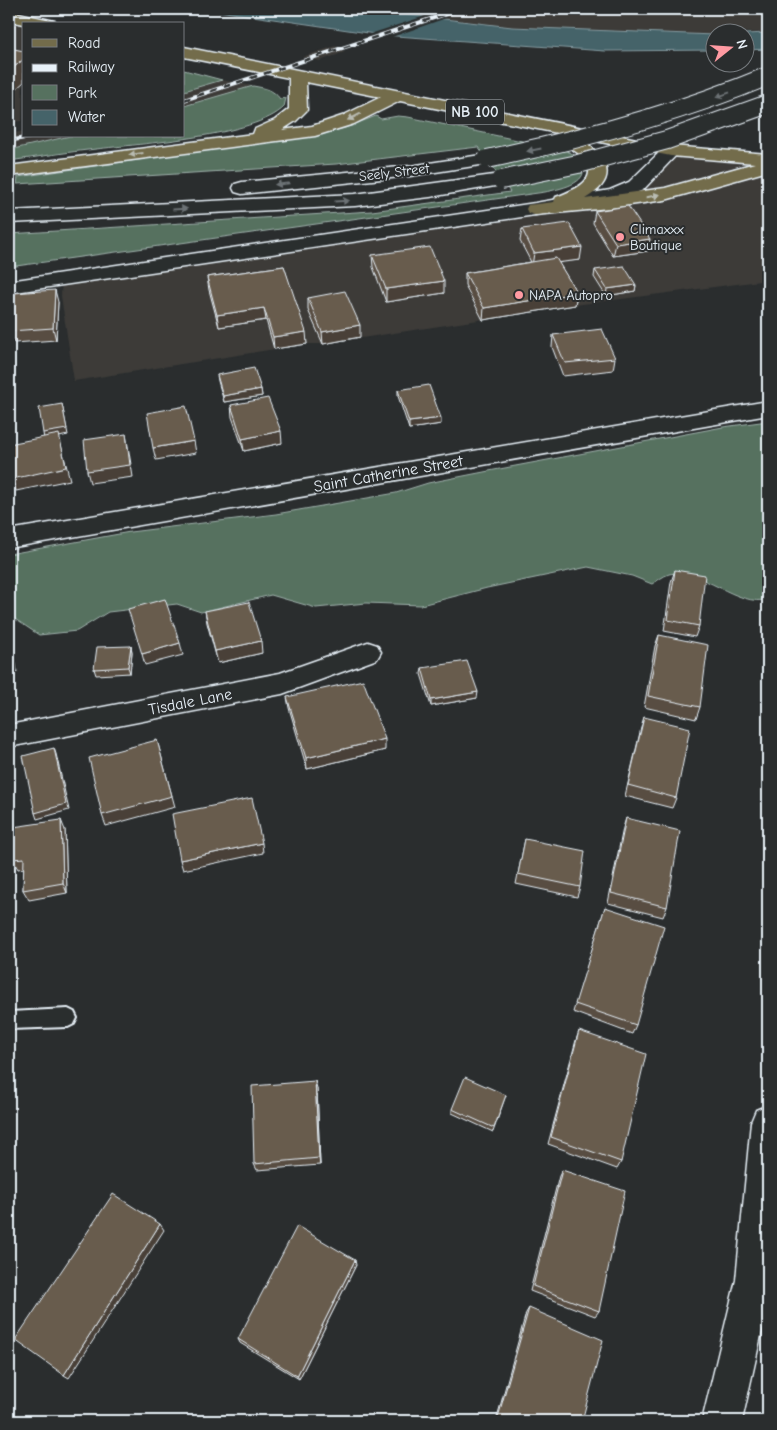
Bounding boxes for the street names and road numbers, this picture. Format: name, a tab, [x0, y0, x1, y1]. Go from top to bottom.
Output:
road number: NB 100	[446, 100, 504, 124]
street label: Seely Street	[358, 160, 431, 185]
street label: Saint Catherine Street	[312, 452, 464, 496]
street label: Tisdale Lane	[147, 685, 234, 719]

